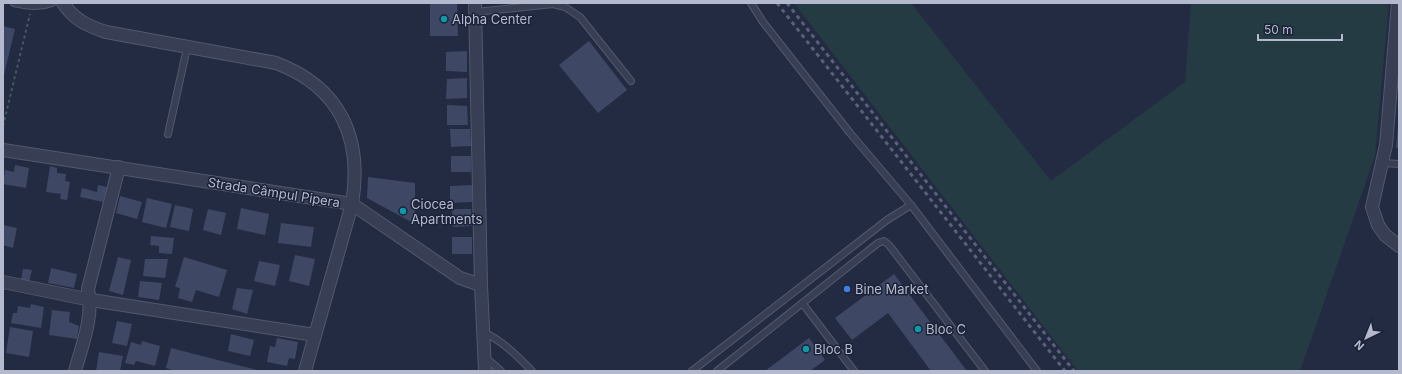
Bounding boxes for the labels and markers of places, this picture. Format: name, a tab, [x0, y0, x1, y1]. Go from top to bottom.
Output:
place label: Alpha Center	[452, 11, 532, 27]
marker: Alpha Center	[439, 14, 449, 24]
place label: Ciocea Apartments	[411, 196, 482, 227]
marker: Ciocea Apartments	[398, 206, 408, 216]
place label: Bine Market	[855, 281, 928, 297]
marker: Bine Market	[842, 284, 852, 294]
place label: Bloc C	[926, 321, 966, 337]
marker: Bloc C	[913, 324, 923, 334]
place label: Bloc B	[814, 341, 853, 357]
marker: Bloc B	[801, 344, 811, 354]

